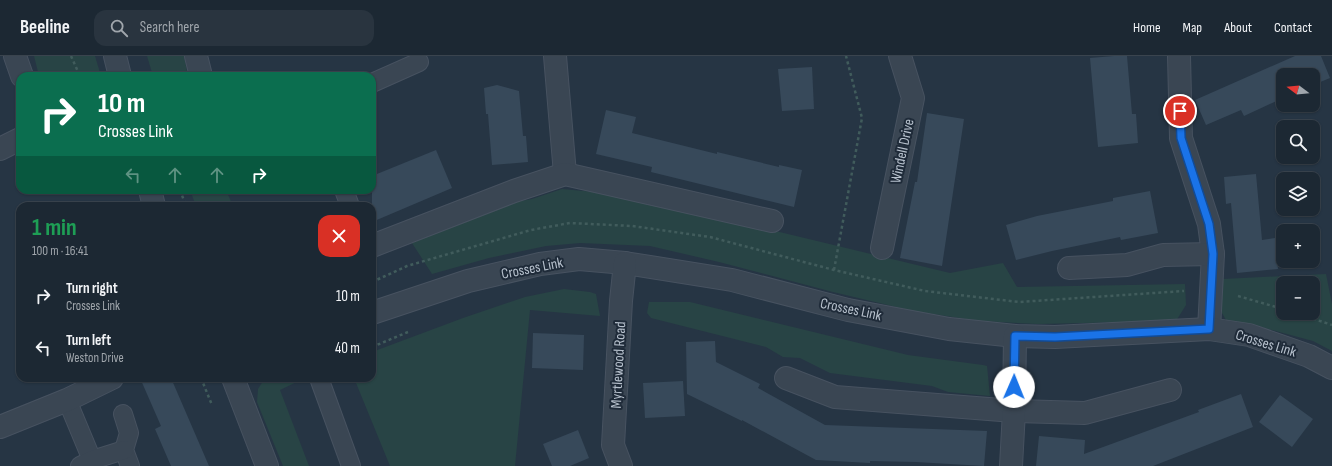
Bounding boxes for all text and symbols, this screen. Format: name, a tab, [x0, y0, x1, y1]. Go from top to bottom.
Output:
search box	[94, 10, 374, 46]
text: Beeline	[20, 16, 70, 39]
icon: search	[108, 17, 130, 39]
text: Search here	[140, 18, 199, 37]
text: Home	[1133, 19, 1161, 36]
text: Map	[1183, 19, 1202, 36]
text: About	[1224, 19, 1252, 36]
text: Contact	[1274, 19, 1312, 36]
north arrow	[1276, 68, 1320, 112]
map controls	[1276, 68, 1320, 320]
text: 10 m	[98, 87, 145, 120]
icon: right	[32, 88, 84, 140]
pin	[1163, 94, 1197, 128]
icon: arrive	[1169, 100, 1191, 122]
street label: Windell Drive	[886, 117, 919, 185]
button: search	[1276, 120, 1320, 164]
text: Crosses Link	[98, 121, 173, 142]
icon: left	[122, 164, 144, 186]
icon: ahead	[164, 164, 186, 186]
icon: ahead	[206, 164, 228, 186]
icon: right	[248, 164, 270, 186]
button: layers	[1276, 172, 1320, 216]
text: 1 min	[32, 213, 77, 242]
button: close	[318, 215, 360, 257]
button: +	[1276, 224, 1320, 268]
text: 100 m · 16:41	[32, 243, 88, 259]
street label: Crosses Link	[500, 253, 565, 284]
button: −	[1276, 276, 1320, 320]
text: Turn right	[66, 279, 118, 298]
icon: right	[32, 285, 54, 307]
text: 10 m	[336, 287, 360, 306]
street label: Crosses Link	[818, 294, 884, 325]
text: Crosses Link	[66, 298, 120, 314]
street label: Myrtlewood Road	[607, 321, 630, 409]
street label: Crosses Link	[1233, 325, 1299, 362]
text: Turn left	[66, 331, 111, 350]
icon: left	[32, 337, 54, 359]
text: 40 m	[335, 339, 360, 358]
text: Weston Drive	[66, 350, 124, 366]
position arrow	[993, 366, 1035, 408]

